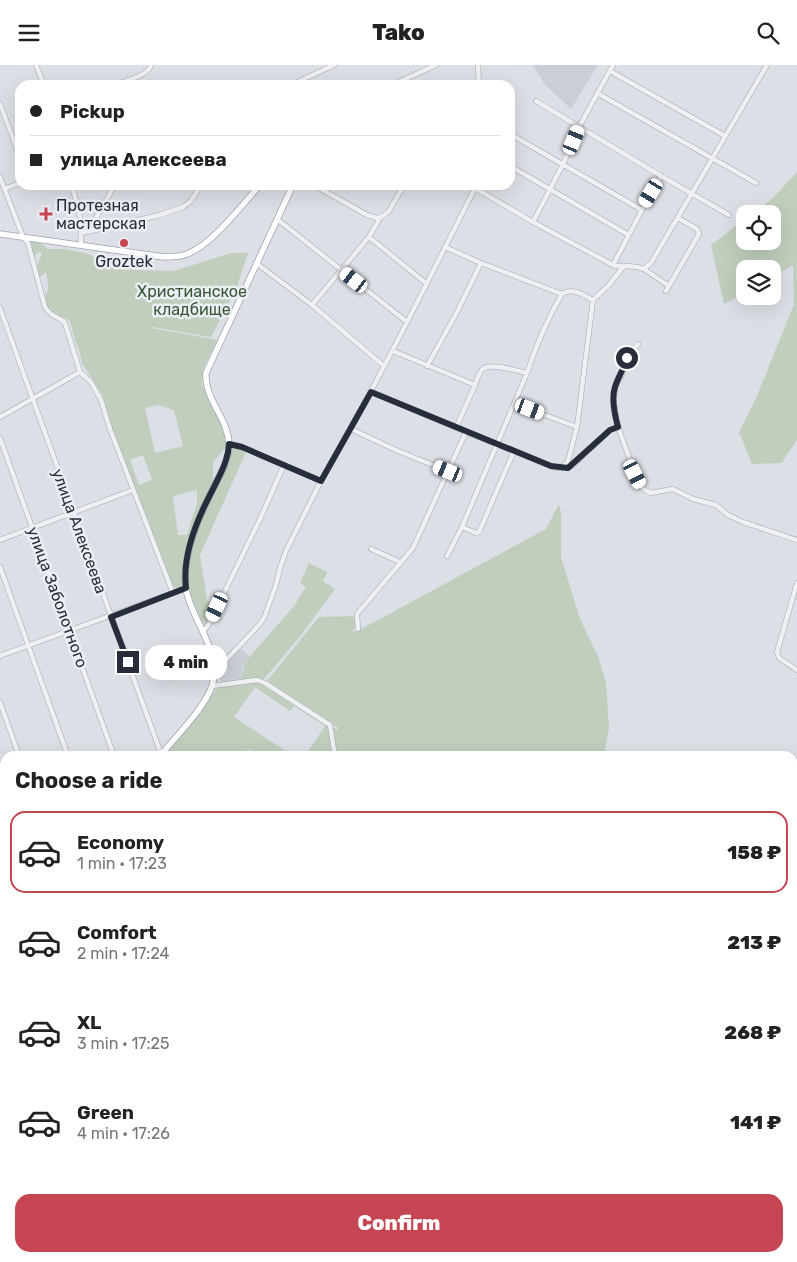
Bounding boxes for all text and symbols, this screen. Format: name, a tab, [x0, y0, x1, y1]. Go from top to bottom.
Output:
icon: menu	[15, 19, 43, 47]
text: Tako	[372, 19, 425, 46]
icon: search	[754, 19, 782, 47]
text: Pickup	[60, 100, 125, 123]
car	[561, 123, 586, 157]
text: улица Алексеева	[60, 148, 227, 171]
car	[636, 176, 665, 210]
place label: Протезная мастерская	[56, 196, 146, 233]
map controls	[736, 205, 781, 305]
button: locate	[736, 205, 781, 250]
marker: Протезная мастерская	[40, 208, 52, 220]
marker: Groztek	[118, 237, 130, 249]
place label: Groztek	[95, 252, 154, 271]
button: layers	[736, 260, 781, 305]
car	[337, 265, 370, 295]
park label: Христианское кладбище	[137, 282, 247, 319]
route start	[616, 347, 638, 369]
car	[513, 397, 546, 421]
car	[621, 457, 648, 491]
car	[431, 458, 464, 484]
street label: улица Алексеева	[48, 466, 111, 596]
street label: улица Заболотного	[23, 524, 92, 670]
car	[203, 590, 230, 624]
callout: 4 min	[146, 645, 228, 679]
route end	[117, 651, 139, 673]
text: 4 min	[164, 653, 208, 672]
text: Choose a ride	[15, 767, 162, 794]
icon: car	[17, 830, 62, 875]
text: Economy	[77, 831, 164, 854]
text: 158 ₽	[727, 841, 781, 864]
text: 1 min · 17:23	[77, 854, 167, 873]
icon: car	[17, 920, 62, 965]
text: Comfort	[77, 921, 157, 944]
text: 213 ₽	[727, 931, 781, 954]
text: 2 min · 17:24	[77, 944, 170, 963]
icon: car	[17, 1010, 62, 1055]
text: XL	[77, 1011, 101, 1034]
text: 268 ₽	[724, 1021, 781, 1044]
text: 3 min · 17:25	[77, 1034, 170, 1053]
icon: car	[17, 1100, 62, 1145]
text: Green	[77, 1101, 134, 1124]
text: 141 ₽	[730, 1111, 781, 1134]
text: 4 min · 17:26	[77, 1124, 170, 1143]
button: Confirm	[15, 1194, 783, 1252]

